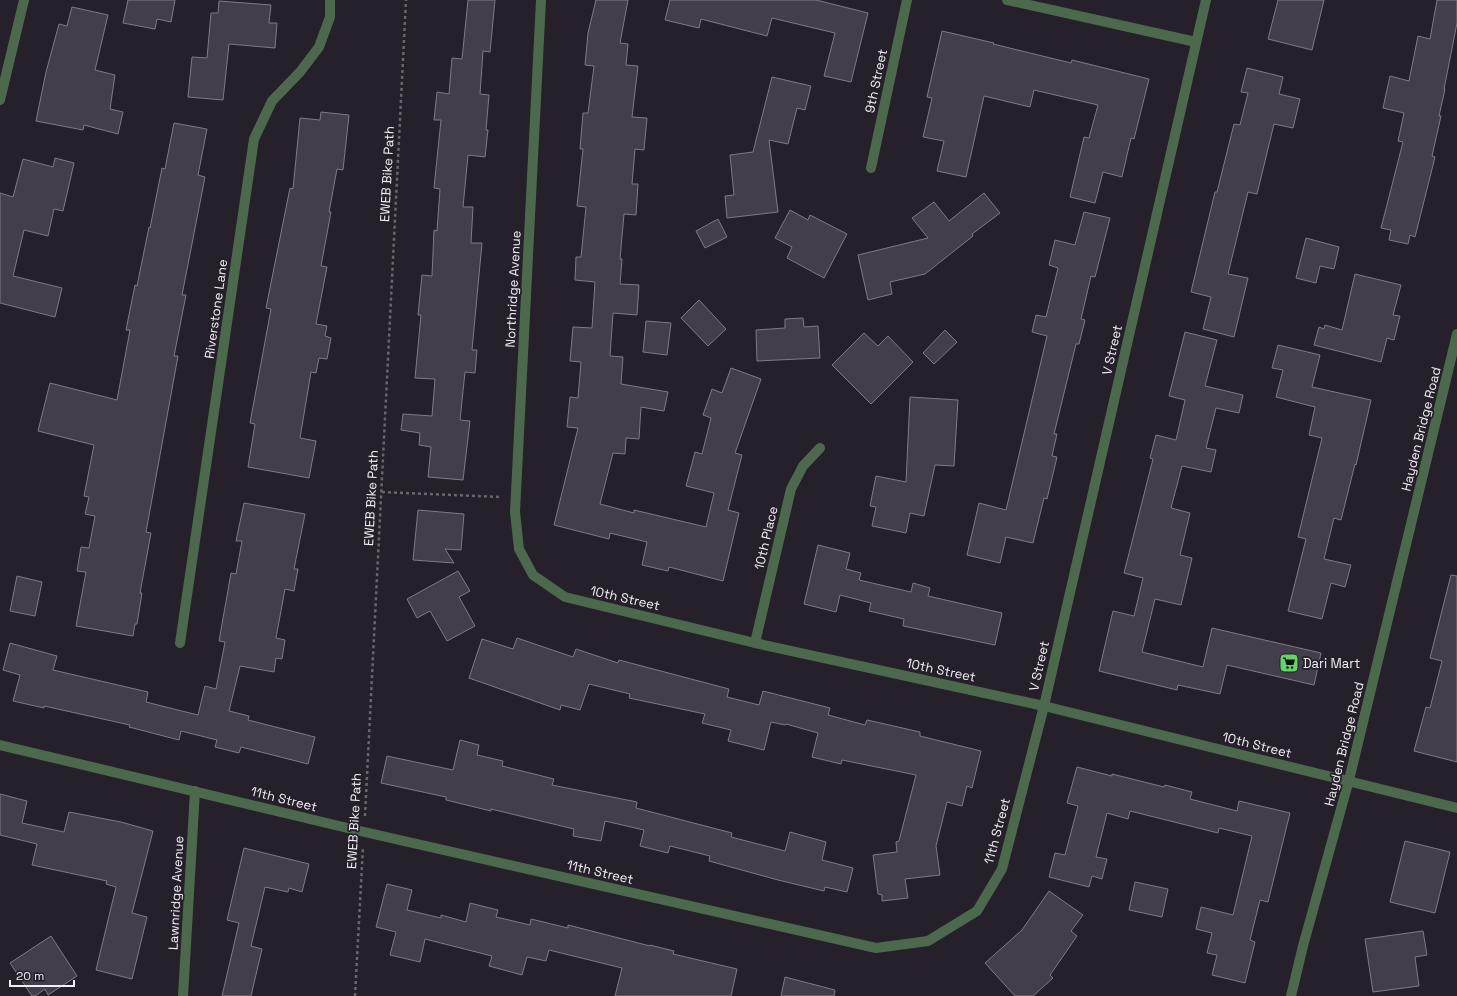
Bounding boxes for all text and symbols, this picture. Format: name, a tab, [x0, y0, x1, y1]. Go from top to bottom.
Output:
street label: 9th Street	[861, 47, 891, 115]
street label: EWEB Bike Path	[376, 126, 398, 222]
street label: Northridge Avenue	[501, 230, 525, 348]
street label: Riverstone Lane	[201, 258, 231, 360]
street label: V Street	[1098, 323, 1126, 377]
street label: Hayden Bridge Road	[1397, 365, 1445, 493]
street label: EWEB Bike Path	[360, 450, 382, 546]
street label: 10th Place	[750, 505, 782, 571]
street label: 10th Street	[589, 582, 661, 614]
street label: V Street	[1025, 639, 1053, 693]
supermarket icon: Dari Mart	[1278, 652, 1300, 674]
street label: 10th Street	[905, 654, 977, 686]
place label: Dari Mart	[1303, 655, 1360, 672]
street label: Hayden Bridge Road	[1320, 680, 1368, 808]
street label: 10th Street	[1221, 728, 1293, 762]
street label: EWEB Bike Path	[343, 773, 365, 869]
street label: 11th Street	[249, 783, 319, 815]
street label: 11th Street	[980, 796, 1014, 866]
street label: Lawnridge Avenue	[165, 835, 187, 951]
street label: 11th Street	[565, 856, 635, 888]
scale bar	[10, 962, 74, 988]
text: 20 m	[16, 968, 44, 984]

